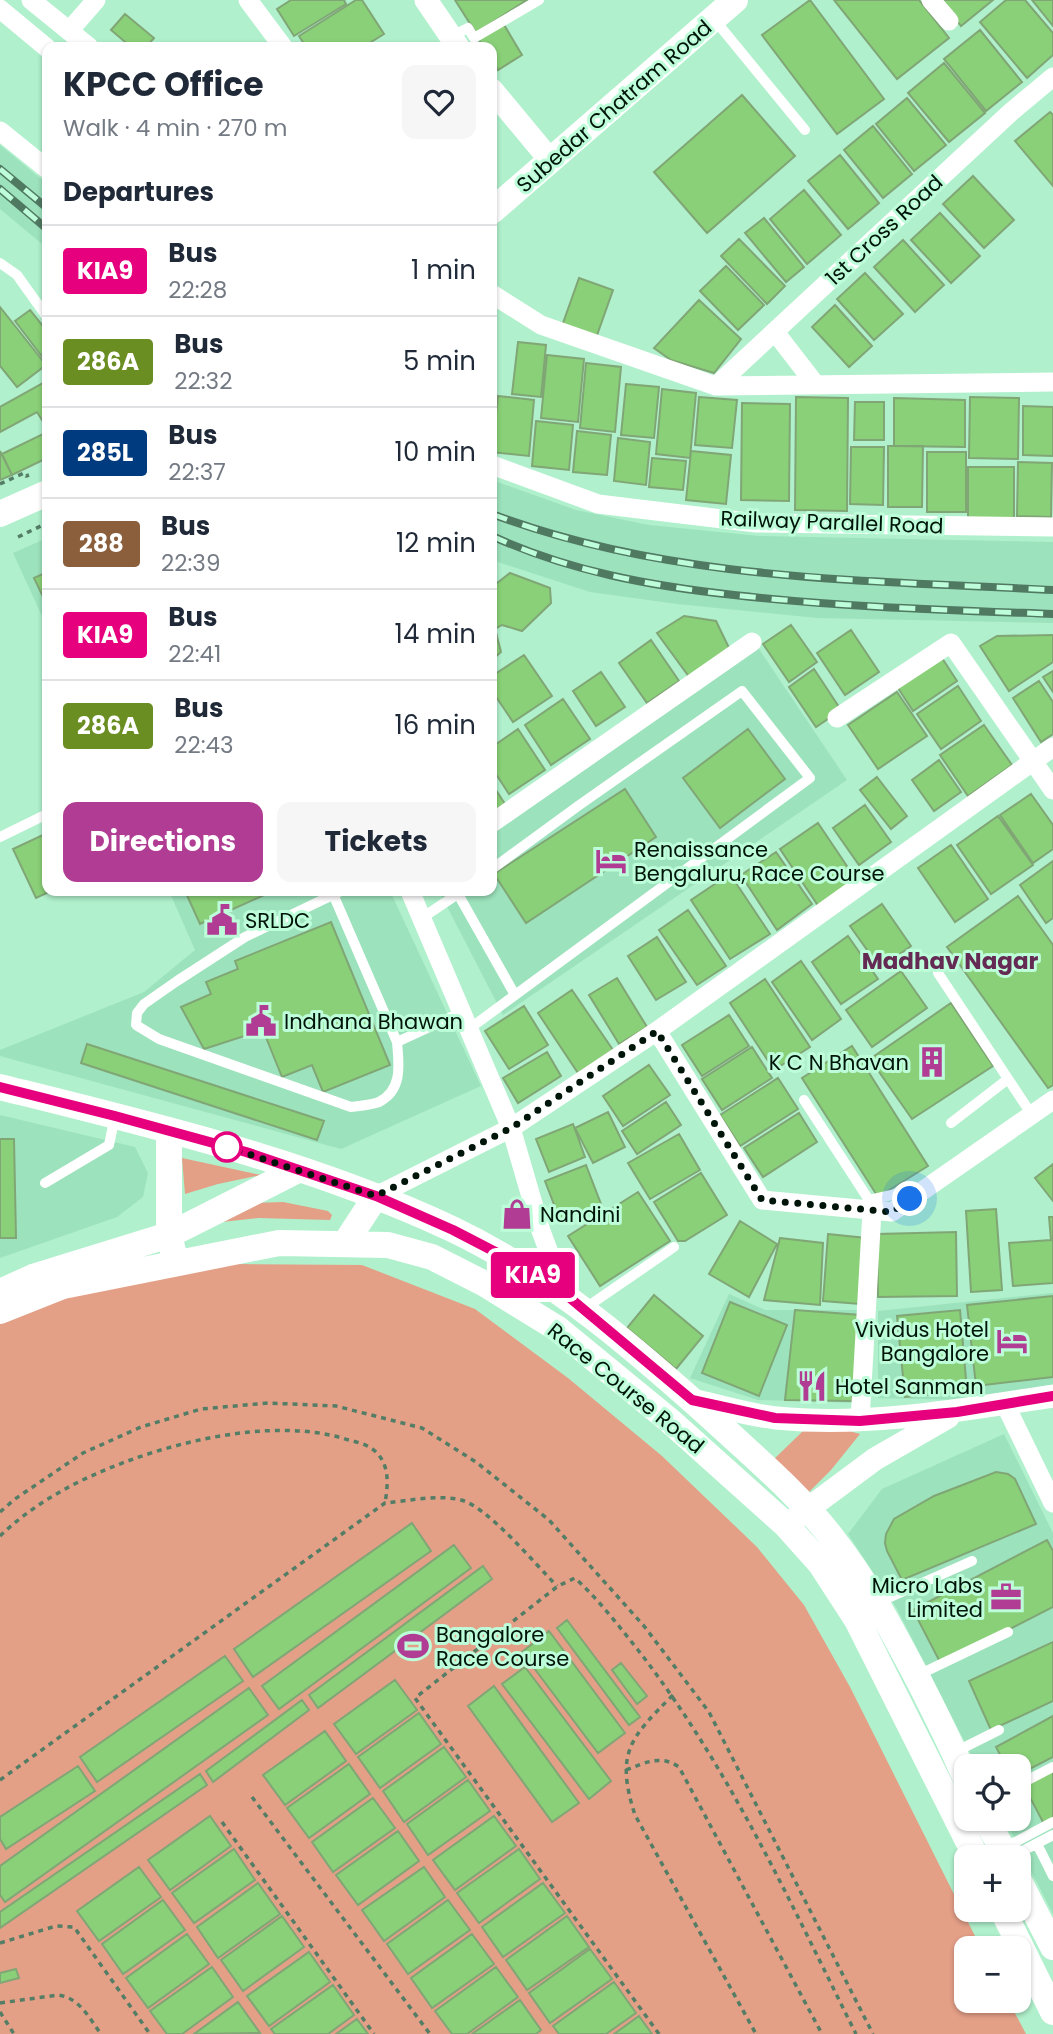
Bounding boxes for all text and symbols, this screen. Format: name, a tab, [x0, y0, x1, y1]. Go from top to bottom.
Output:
street label: Subedar Chatram Road	[510, 13, 718, 199]
text: KPCC Office	[63, 61, 264, 108]
button: heart	[402, 65, 476, 139]
text: Walk · 4 min · 270 m	[63, 112, 288, 144]
street label: 1st Cross Road	[819, 168, 949, 292]
text: Departures	[63, 174, 214, 210]
text: Bus	[168, 235, 217, 271]
text: 1 min	[411, 252, 476, 288]
text: KIA9	[77, 254, 133, 287]
text: 22:28	[168, 274, 227, 306]
text: Bus	[174, 326, 223, 362]
text: 5 min	[403, 343, 476, 379]
text: 286A	[77, 345, 139, 378]
text: 22:32	[174, 365, 232, 397]
text: Bus	[168, 417, 217, 453]
text: 10 min	[395, 434, 476, 470]
text: 285L	[77, 436, 133, 469]
text: 22:37	[168, 456, 226, 488]
street label: Railway Parallel Road	[720, 504, 944, 540]
text: Bus	[161, 508, 210, 544]
text: 12 min	[396, 525, 476, 561]
text: 288	[79, 527, 124, 560]
text: 22:39	[161, 547, 220, 579]
text: Bus	[168, 599, 217, 635]
text: 14 min	[395, 616, 476, 652]
text: KIA9	[77, 618, 133, 651]
text: 22:41	[168, 638, 221, 670]
text: Bus	[174, 690, 223, 726]
text: 16 min	[394, 707, 476, 743]
text: 286A	[77, 709, 139, 742]
text: 22:43	[174, 729, 234, 761]
button: Directions	[63, 802, 263, 882]
button: Tickets	[277, 802, 476, 882]
place label: Renaissance Bengaluru, Race Course	[634, 835, 885, 888]
hotel icon: Renaissance Bengaluru, Race Course	[594, 844, 628, 878]
public building icon: SRLDC	[205, 903, 239, 937]
place label: SRLDC	[245, 906, 310, 935]
district label: Madhav Nagar	[862, 945, 1039, 977]
public building icon: Indhana Bhawan	[244, 1004, 278, 1038]
place label: Indhana Bhawan	[284, 1007, 463, 1036]
building icon: K C N Bhavan	[915, 1045, 949, 1079]
place label: K C N Bhavan	[769, 1048, 909, 1077]
unlabelled marker	[212, 1132, 242, 1162]
your location	[892, 1181, 927, 1216]
shop icon: Nandini	[500, 1197, 534, 1231]
place label: Nandini	[540, 1200, 620, 1229]
line badge: KIA9	[484, 1252, 582, 1298]
text: KIA9	[505, 1258, 561, 1291]
place label: Vividus Hotel Bangalore	[855, 1315, 989, 1368]
street label: Race Course Road	[542, 1316, 710, 1460]
hotel icon: Vividus Hotel Bangalore	[995, 1324, 1029, 1358]
restaurant icon: Hotel Sanman	[795, 1369, 829, 1403]
place label: Hotel Sanman	[835, 1372, 984, 1401]
place label: Micro Labs Limited	[872, 1571, 983, 1624]
office icon: Micro Labs Limited	[989, 1580, 1023, 1614]
place label: Bangalore Race Course	[436, 1620, 569, 1673]
sports icon: Bangalore Race Course	[396, 1629, 430, 1663]
map controls	[954, 1754, 1031, 2013]
button: locate	[954, 1754, 1031, 1831]
button: +	[954, 1845, 1031, 1922]
button: −	[954, 1936, 1031, 2013]

